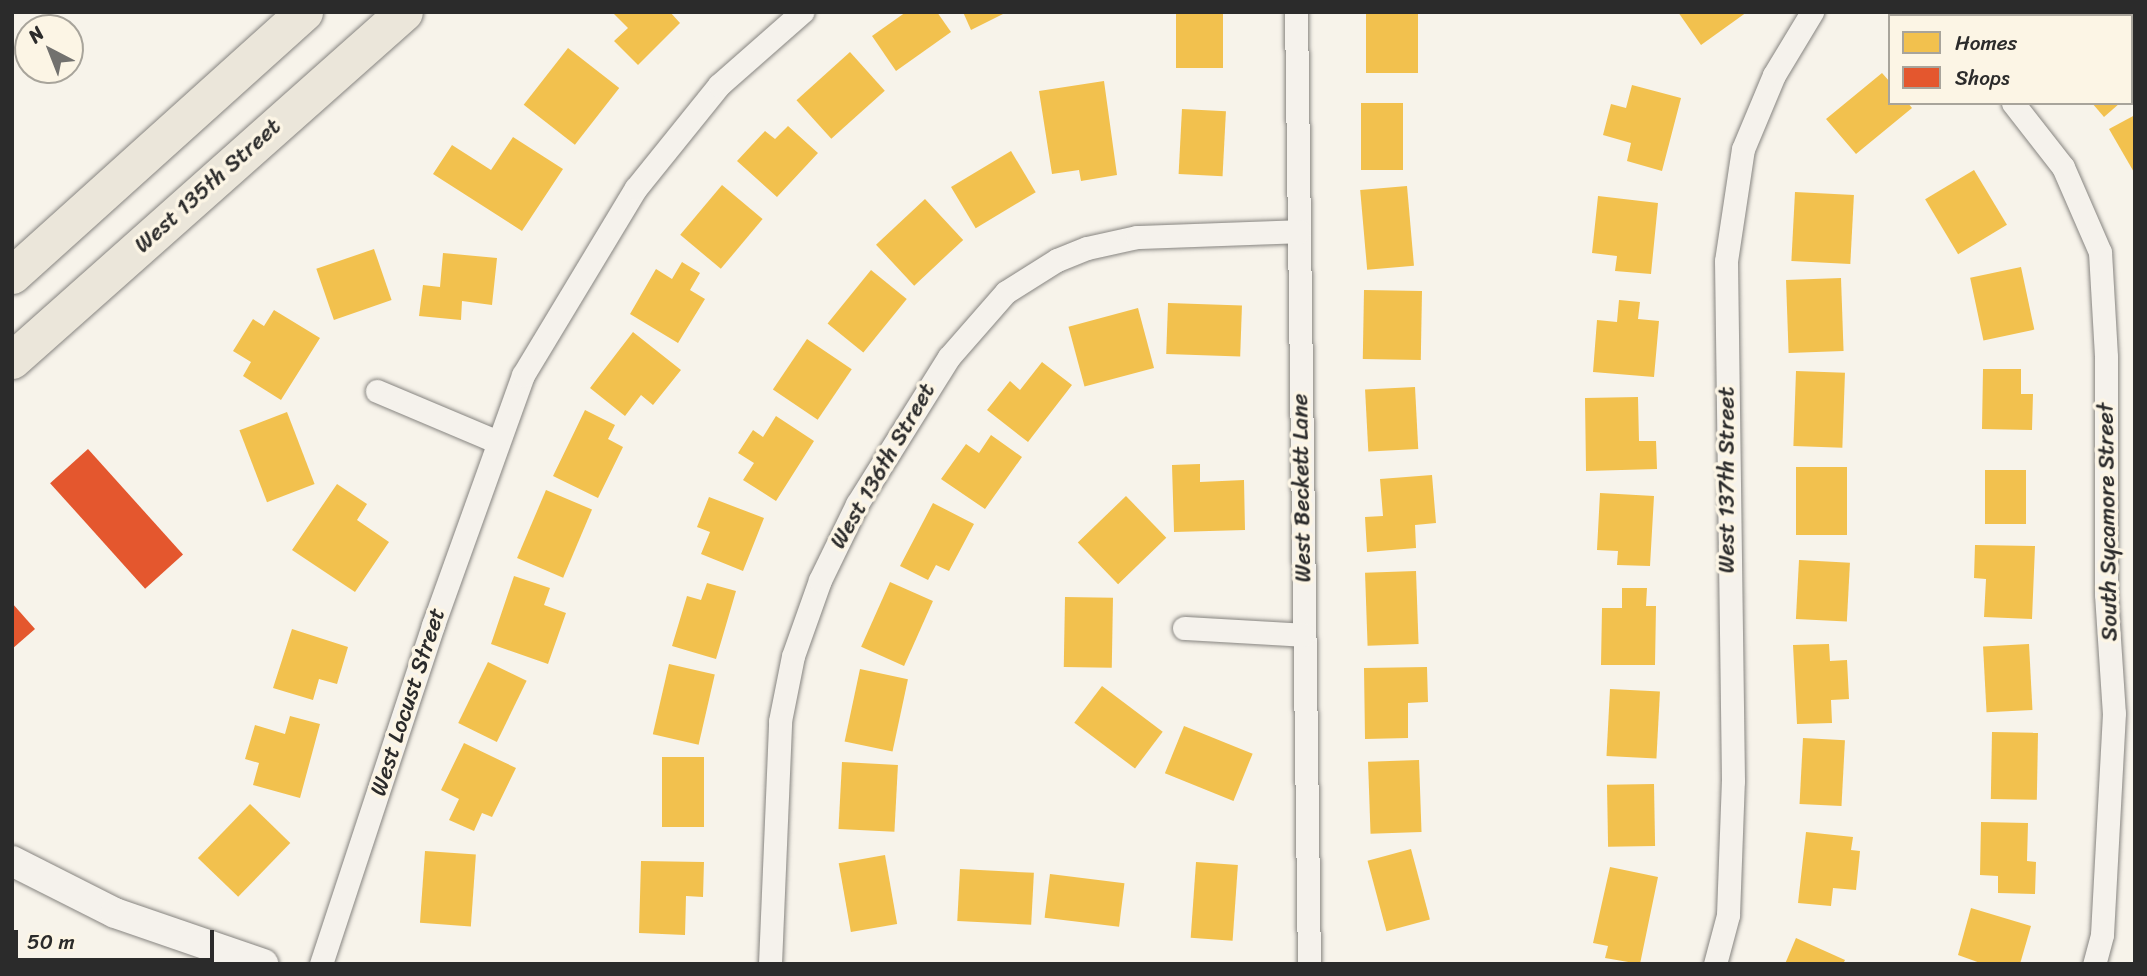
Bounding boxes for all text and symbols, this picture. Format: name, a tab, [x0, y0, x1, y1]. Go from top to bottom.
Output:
north arrow	[14, 14, 84, 84]
legend	[1888, 14, 2133, 105]
text: N	[20, 18, 52, 51]
text: Homes	[1955, 24, 2017, 62]
text: Shops	[1955, 59, 2010, 97]
street label: West 135th Street	[129, 113, 287, 259]
street label: West 136th Street	[824, 378, 942, 554]
street label: West 137th Street	[1713, 387, 1741, 573]
street label: West Beckett Lane	[1287, 393, 1317, 583]
street label: South Sycamore Street	[2092, 402, 2124, 642]
street label: West Locust Street	[365, 605, 451, 799]
scale bar	[18, 916, 217, 960]
text: 50 m	[27, 923, 75, 961]

